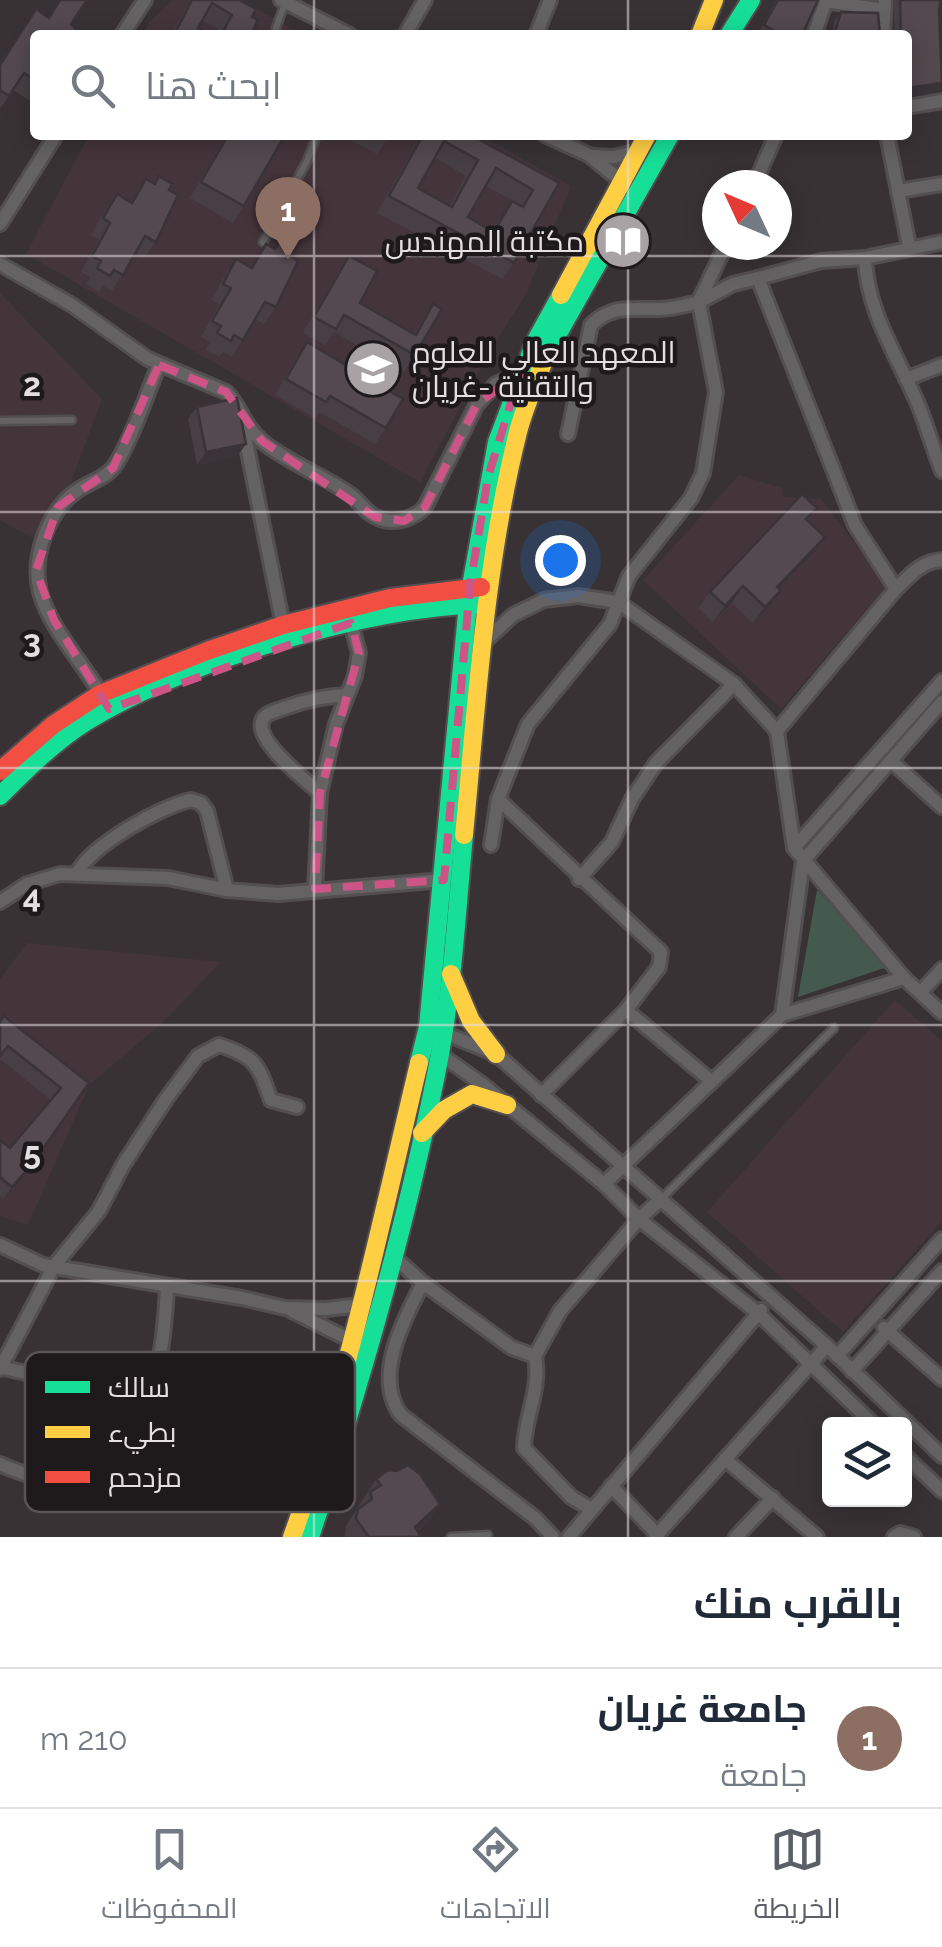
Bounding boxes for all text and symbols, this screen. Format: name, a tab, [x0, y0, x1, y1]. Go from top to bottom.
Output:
search box	[30, 30, 912, 140]
icon: search	[65, 58, 120, 113]
text: ابحث هنا	[145, 63, 282, 108]
north arrow	[702, 170, 792, 260]
pin: 1	[256, 176, 320, 259]
library icon: مكتبة المهندس	[593, 211, 653, 271]
place label: مكتبة المهندس	[385, 224, 584, 260]
place label: المعهد العالي للعلوم والتقنية -غريان	[412, 335, 676, 404]
school or university icon: المعهد العالي للعلوم والتقنية -غريان	[343, 339, 403, 399]
text: 2	[23, 366, 41, 403]
your location	[535, 535, 586, 586]
text: 3	[23, 622, 41, 659]
text: 4	[23, 878, 41, 915]
text: 5	[23, 1134, 41, 1171]
legend	[25, 1352, 355, 1512]
text: سالك	[108, 1371, 170, 1404]
text: بطيء	[108, 1416, 176, 1454]
map controls	[822, 1417, 912, 1507]
button: layers	[822, 1417, 912, 1507]
text: مزدحم	[108, 1461, 182, 1497]
text: بالقرب منك	[694, 1579, 902, 1628]
text: جامعة غريان	[598, 1686, 807, 1731]
text: 210 m	[40, 1720, 128, 1757]
text: 1	[862, 1720, 877, 1757]
text: جامعة	[720, 1756, 807, 1793]
tab: المحفوظات	[101, 1822, 238, 1934]
tab: الاتجاهات	[440, 1822, 551, 1934]
tab: الخريطة	[753, 1822, 841, 1934]

